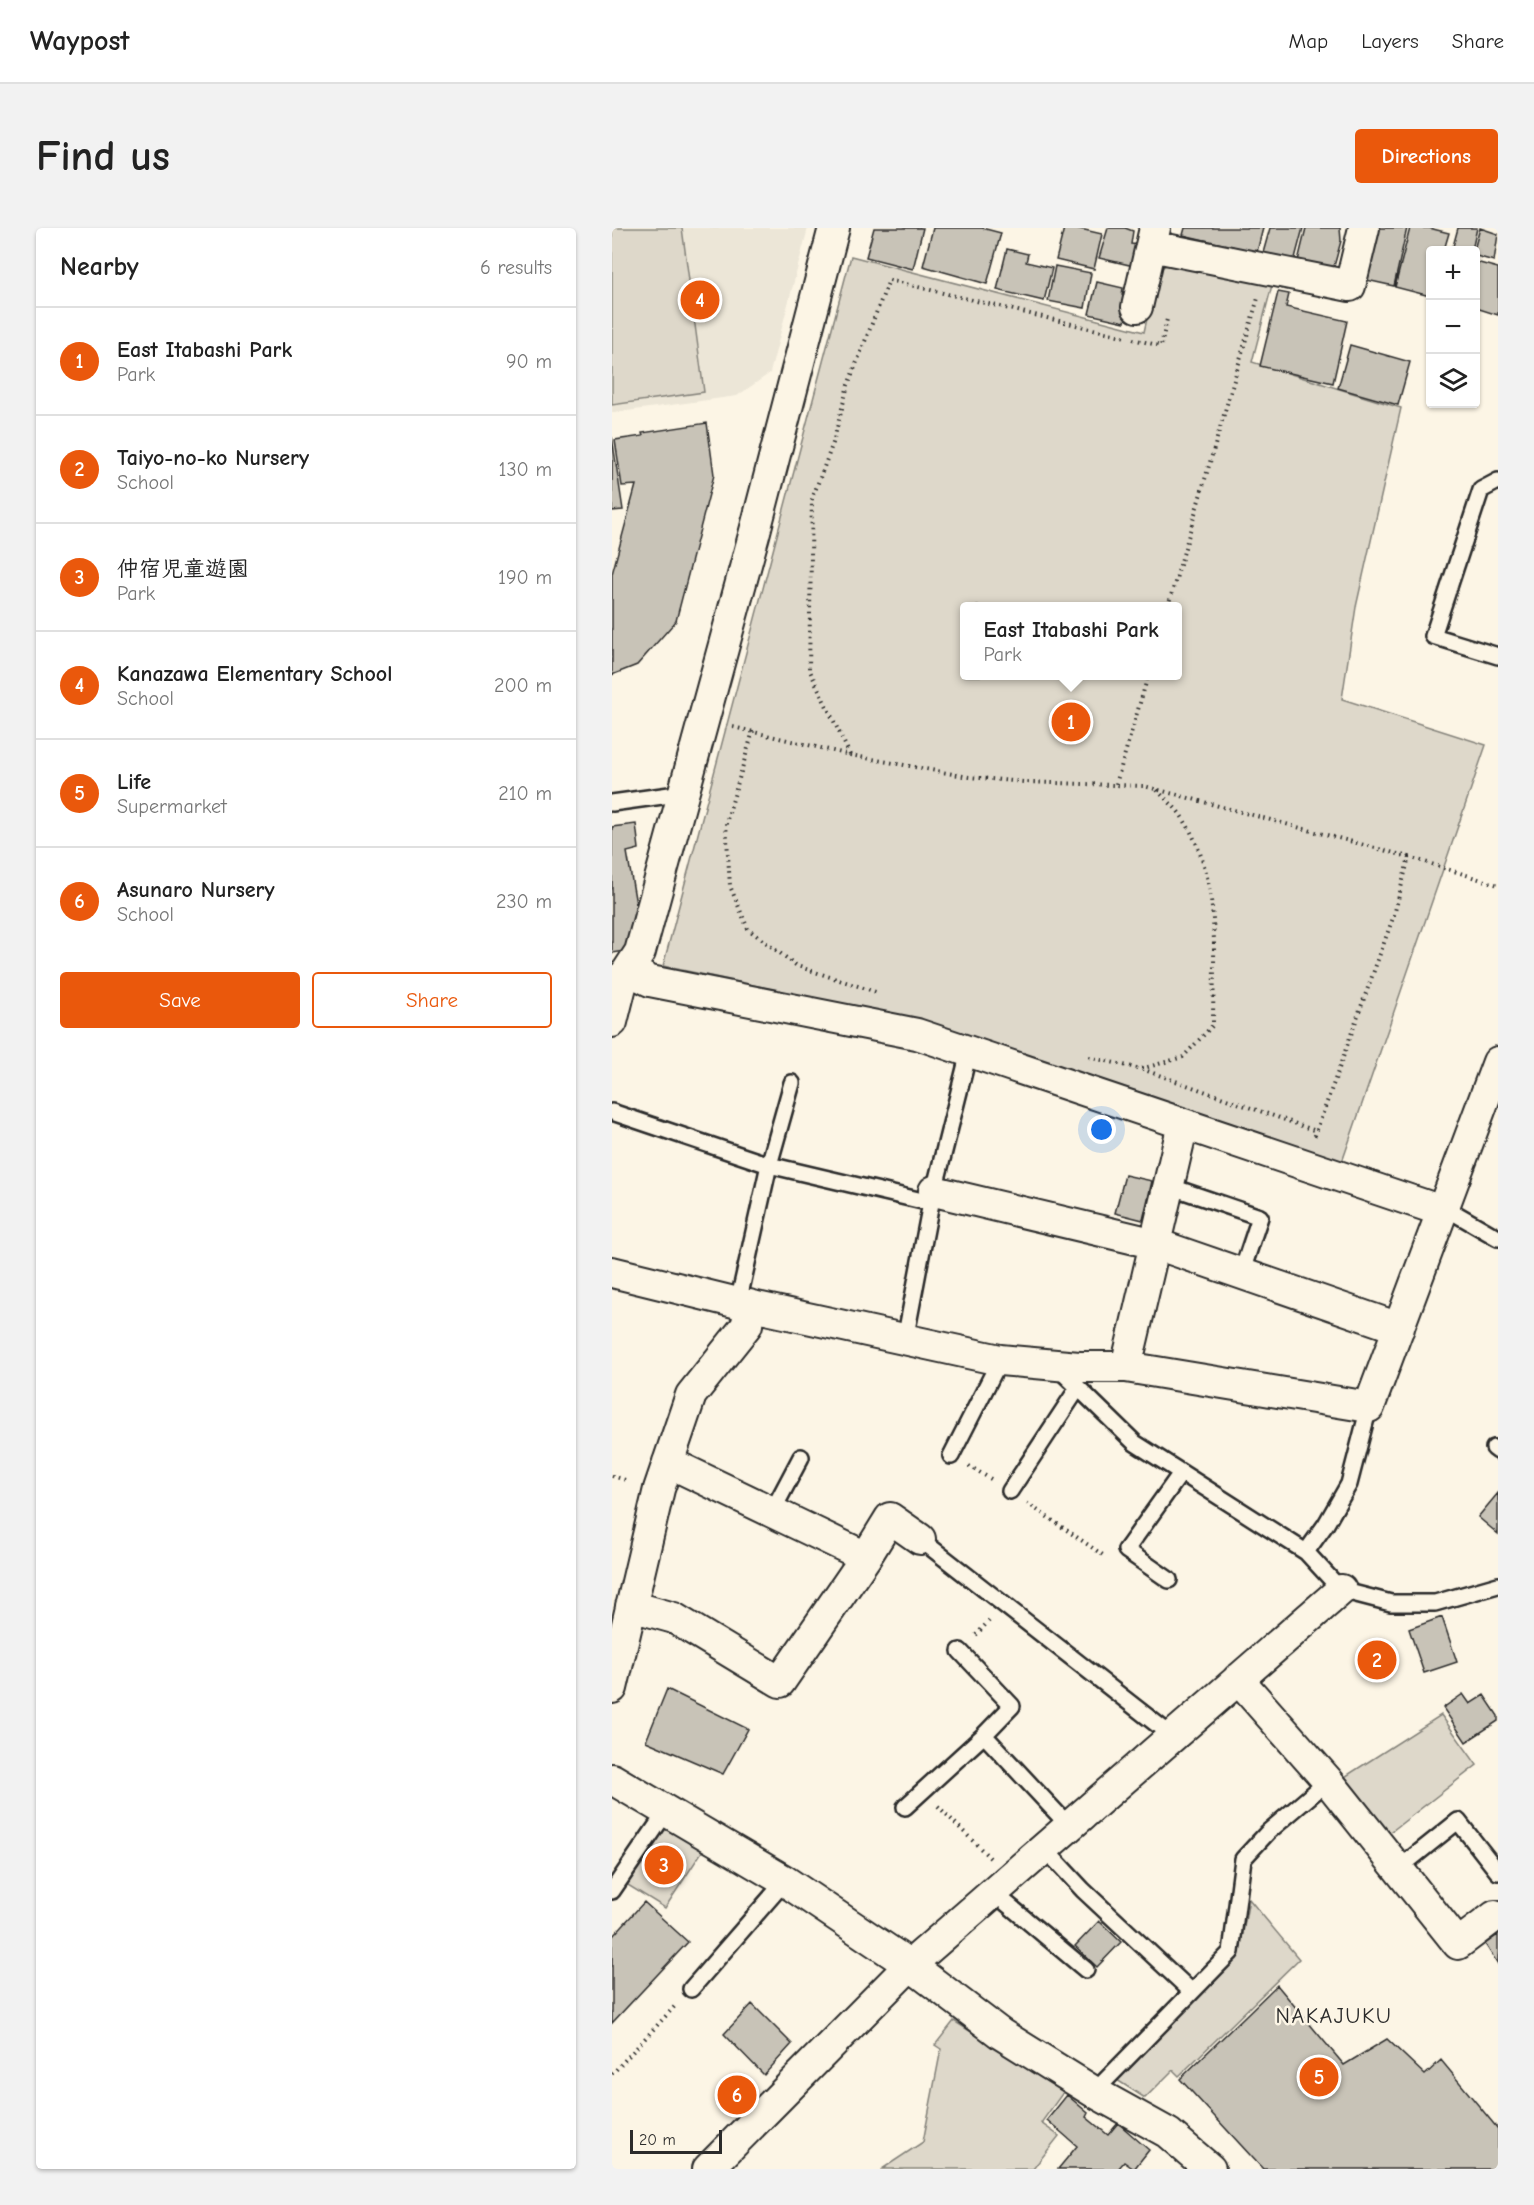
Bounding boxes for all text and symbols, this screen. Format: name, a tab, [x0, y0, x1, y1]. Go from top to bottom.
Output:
text: Waypost	[30, 25, 130, 57]
text: Map	[1289, 29, 1328, 53]
text: Layers	[1361, 29, 1419, 53]
text: Share	[1452, 29, 1504, 53]
button: Directions	[1355, 129, 1498, 183]
text: Find us	[36, 132, 170, 181]
map controls	[1426, 246, 1480, 408]
button: +	[1426, 246, 1480, 300]
text: Nearby	[60, 252, 139, 282]
text: 6 results	[480, 256, 552, 279]
pin: 4	[680, 278, 719, 322]
button: −	[1426, 300, 1480, 354]
text: East Itabashi Park	[117, 337, 292, 363]
text: 1	[76, 350, 83, 373]
text: 90 m	[506, 350, 552, 373]
button: layers	[1426, 354, 1480, 408]
text: Park	[117, 363, 155, 386]
text: Taiyo-no-ko Nursery	[117, 445, 309, 471]
text: 2	[75, 458, 84, 481]
text: 130 m	[499, 458, 552, 481]
text: School	[117, 471, 174, 494]
text: 仲宿児童遊園	[117, 556, 249, 582]
text: 3	[75, 566, 84, 589]
text: 190 m	[498, 566, 552, 589]
text: Park	[117, 582, 155, 605]
popup	[960, 602, 1182, 680]
text: East Itabashi Park	[983, 617, 1159, 643]
text: Park	[983, 643, 1022, 666]
text: Kanazawa Elementary School	[117, 661, 392, 687]
text: 4	[75, 674, 84, 697]
text: 200 m	[494, 674, 552, 697]
text: School	[117, 687, 174, 710]
pin: 1	[1052, 700, 1090, 744]
text: Life	[117, 769, 151, 795]
text: 5	[74, 782, 85, 805]
text: 210 m	[498, 782, 552, 805]
text: Supermarket	[117, 795, 227, 818]
text: Asunaro Nursery	[117, 877, 274, 903]
text: 6	[74, 890, 85, 913]
text: 230 m	[496, 890, 552, 913]
text: School	[117, 903, 174, 926]
button: Save	[60, 972, 300, 1028]
button: Share	[312, 972, 552, 1028]
your location	[1087, 1115, 1116, 1144]
pin: 2	[1358, 1638, 1396, 1682]
pin: 3	[644, 1842, 684, 1888]
district label: NAKAJUKU	[1275, 2003, 1393, 2029]
pin: 5	[1300, 2054, 1338, 2100]
pin: 6	[718, 2072, 756, 2118]
scale bar	[630, 2127, 722, 2154]
text: 20 m	[639, 2131, 676, 2149]

